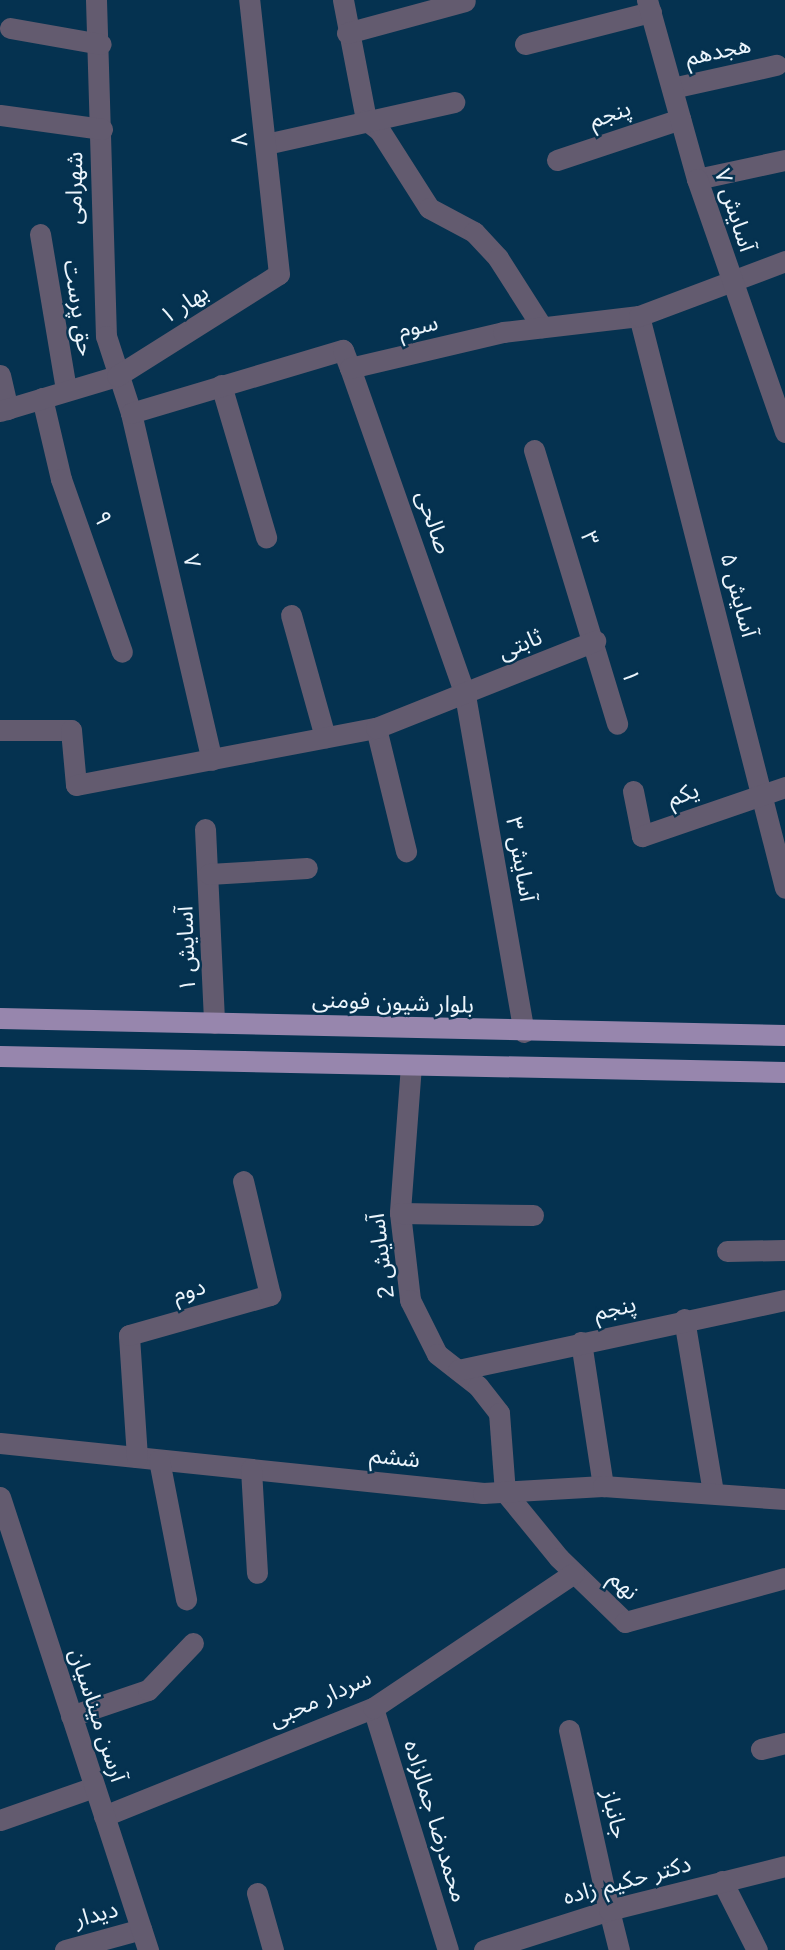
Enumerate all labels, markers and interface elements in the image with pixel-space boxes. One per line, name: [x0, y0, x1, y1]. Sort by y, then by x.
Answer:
street label: هجدهم: [683, 31, 753, 71]
street label: پنجم: [585, 94, 635, 134]
street label: ۸: [225, 132, 253, 148]
street label: شهرامی: [60, 151, 88, 225]
street label: آسایش ۷: [709, 165, 761, 255]
street label: حق پرست: [58, 258, 100, 358]
street label: بهار ۱: [154, 278, 214, 330]
street label: سوم: [395, 308, 441, 344]
street label: صالحی: [410, 487, 458, 557]
street label: ۹: [88, 507, 118, 529]
street label: ۳: [575, 527, 605, 549]
street label: آسایش ۵: [715, 550, 763, 640]
street label: ۷: [177, 551, 207, 571]
street label: ثابتی: [494, 623, 546, 665]
street label: ۱: [616, 666, 646, 686]
street label: یکم: [664, 776, 702, 812]
street label: آسایش ۳: [500, 814, 542, 904]
street label: آسایش ۱: [171, 906, 201, 992]
street label: بلوار شیون فومنی: [312, 985, 474, 1019]
street label: آسایش 2: [362, 1212, 400, 1300]
street label: دوم: [170, 1272, 208, 1308]
street label: پنجم: [591, 1290, 639, 1326]
street label: ششم: [368, 1441, 422, 1473]
street label: نهم: [603, 1564, 645, 1606]
street label: آرسن میناسیان: [63, 1645, 133, 1785]
street label: سردار محبی: [264, 1663, 376, 1733]
street label: محمدرضا جمالزاده: [398, 1737, 474, 1905]
street label: جانباز: [596, 1787, 634, 1841]
street label: دکتر حکیم زاده: [560, 1850, 694, 1910]
street label: دیدار: [71, 1895, 121, 1933]

